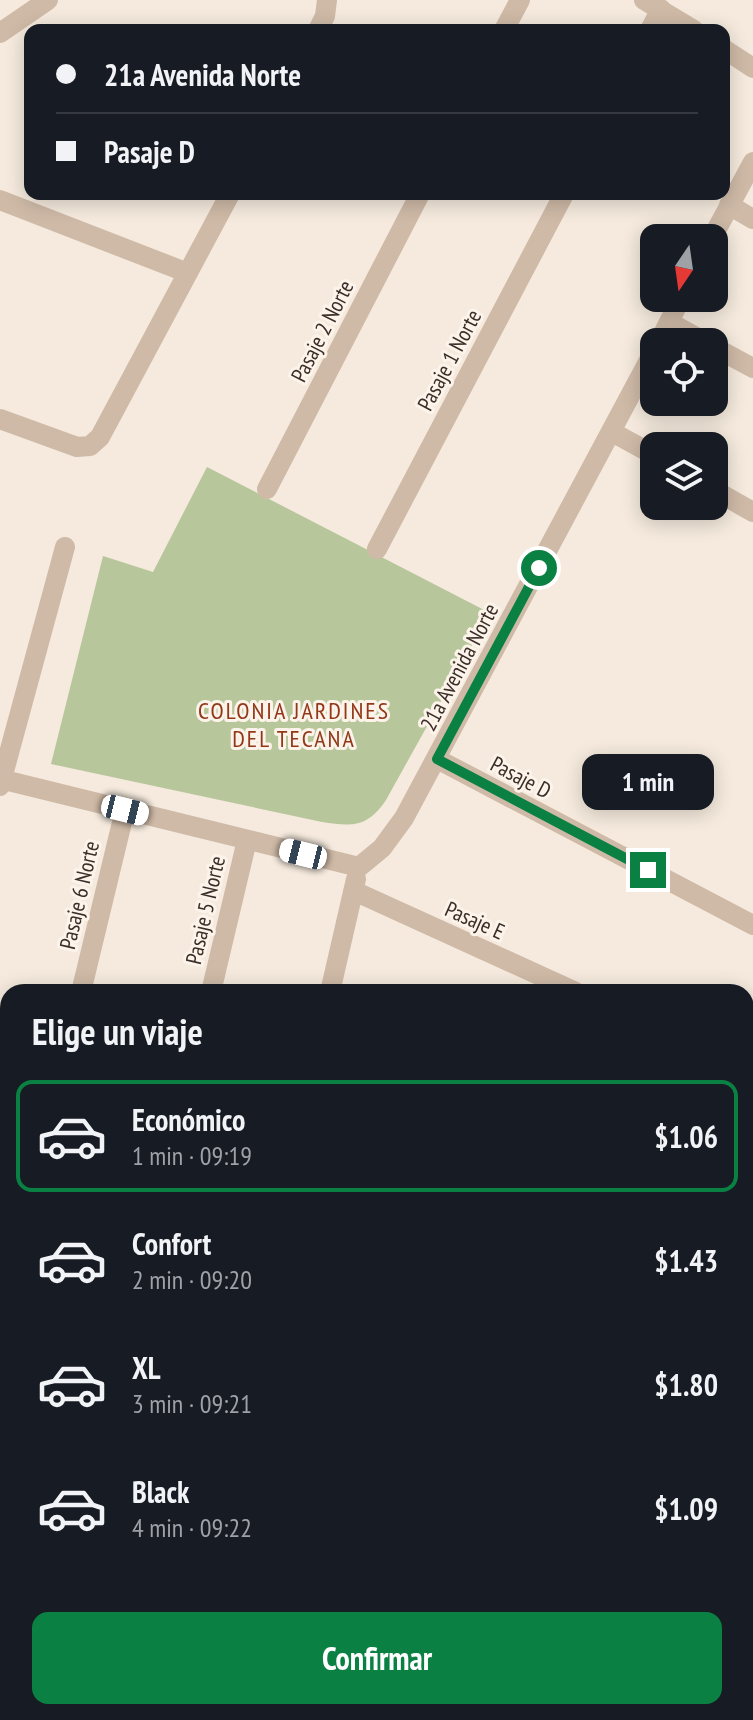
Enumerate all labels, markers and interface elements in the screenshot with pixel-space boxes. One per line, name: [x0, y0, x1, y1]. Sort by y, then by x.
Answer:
text: 21a Avenida Norte: [104, 55, 301, 94]
text: Pasaje D: [104, 132, 195, 171]
north arrow: [640, 224, 728, 312]
map controls: [640, 224, 728, 520]
street label: Pasaje 2 Norte: [284, 276, 360, 386]
street label: Pasaje 1 Norte: [411, 305, 487, 415]
button: locate: [640, 328, 728, 416]
button: layers: [640, 432, 728, 520]
route start: [521, 550, 557, 586]
street label: 21a Avenida Norte: [414, 598, 504, 736]
district label: COLONIA JARDINES DEL TECANA: [198, 695, 390, 754]
street label: Pasaje D: [486, 750, 556, 804]
callout: 1 min: [582, 754, 714, 810]
text: 1 min: [622, 765, 674, 798]
car: [99, 793, 151, 827]
car: [277, 837, 329, 871]
street label: Pasaje 6 Norte: [53, 838, 105, 952]
route end: [630, 852, 666, 888]
street label: Pasaje 5 Norte: [179, 853, 231, 967]
street label: Pasaje E: [441, 895, 509, 945]
text: Elige un viaje: [32, 1008, 203, 1055]
icon: car: [36, 1100, 108, 1172]
text: Económico: [132, 1100, 245, 1139]
text: $1.06: [654, 1117, 718, 1156]
text: 1 min · 09:19: [132, 1139, 252, 1172]
icon: car: [36, 1224, 108, 1296]
text: Confort: [132, 1224, 211, 1263]
text: $1.43: [654, 1241, 718, 1280]
text: 2 min · 09:20: [132, 1263, 252, 1296]
icon: car: [36, 1348, 108, 1420]
text: XL: [132, 1348, 161, 1387]
text: $1.80: [654, 1365, 718, 1404]
text: 3 min · 09:21: [132, 1387, 252, 1420]
icon: car: [36, 1472, 108, 1544]
text: Black: [132, 1472, 189, 1511]
text: $1.09: [654, 1489, 718, 1528]
text: 4 min · 09:22: [132, 1511, 252, 1544]
button: Confirmar: [32, 1612, 722, 1704]

